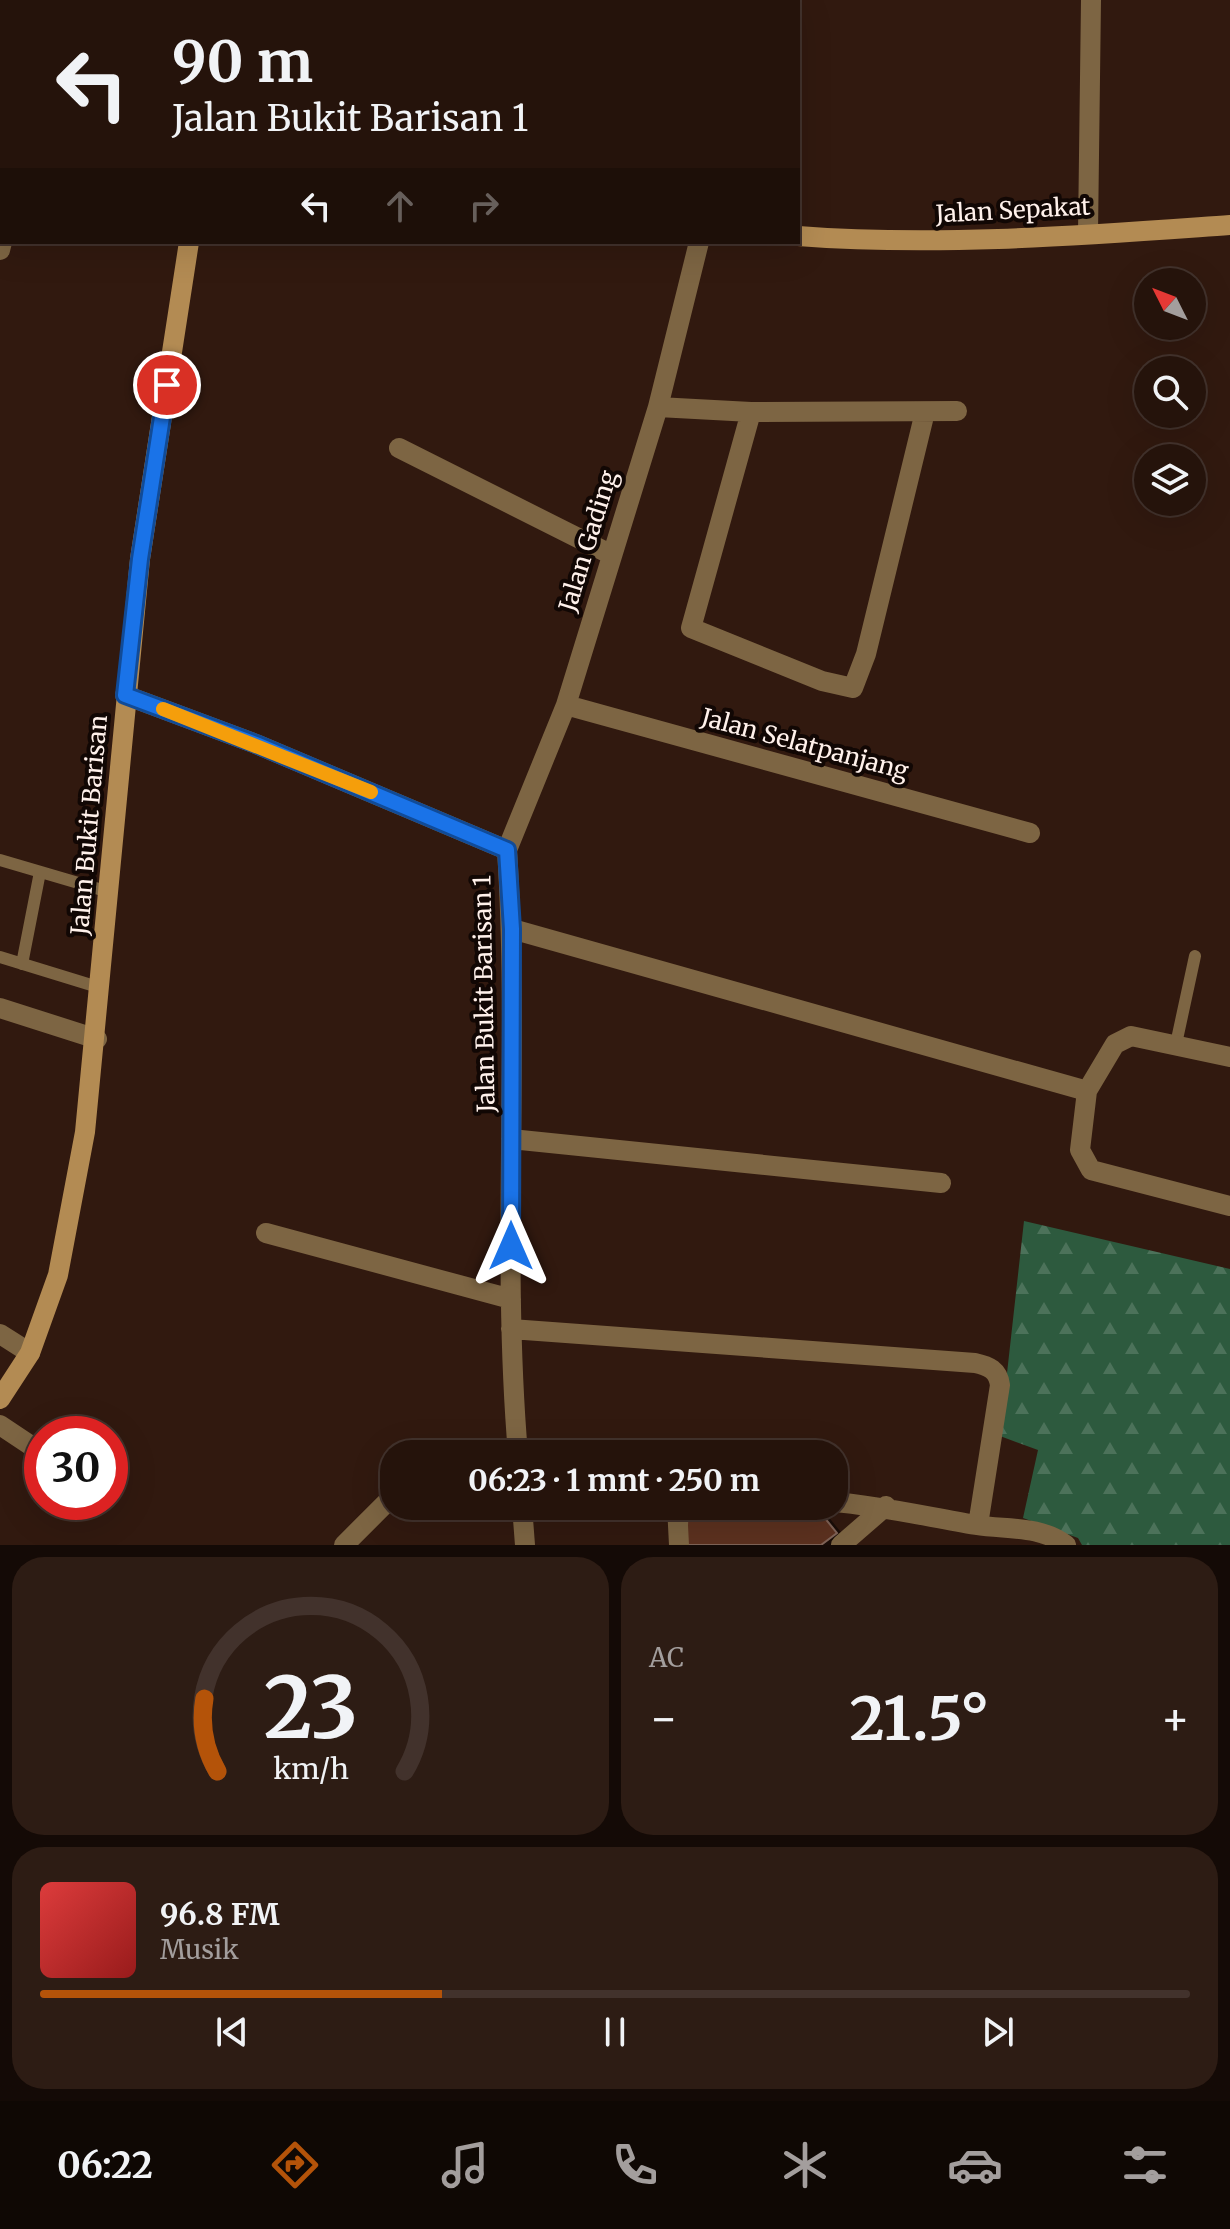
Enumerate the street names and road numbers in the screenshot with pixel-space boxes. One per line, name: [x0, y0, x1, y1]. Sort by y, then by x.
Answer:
street label: Jalan Sepakat: [934, 190, 1092, 230]
street label: Jalan Gading: [552, 466, 624, 616]
street label: Jalan Selatpanjang: [697, 701, 913, 787]
street label: Jalan Bukit Barisan: [64, 713, 114, 937]
street label: Jalan Bukit Barisan 1: [466, 875, 502, 1114]

